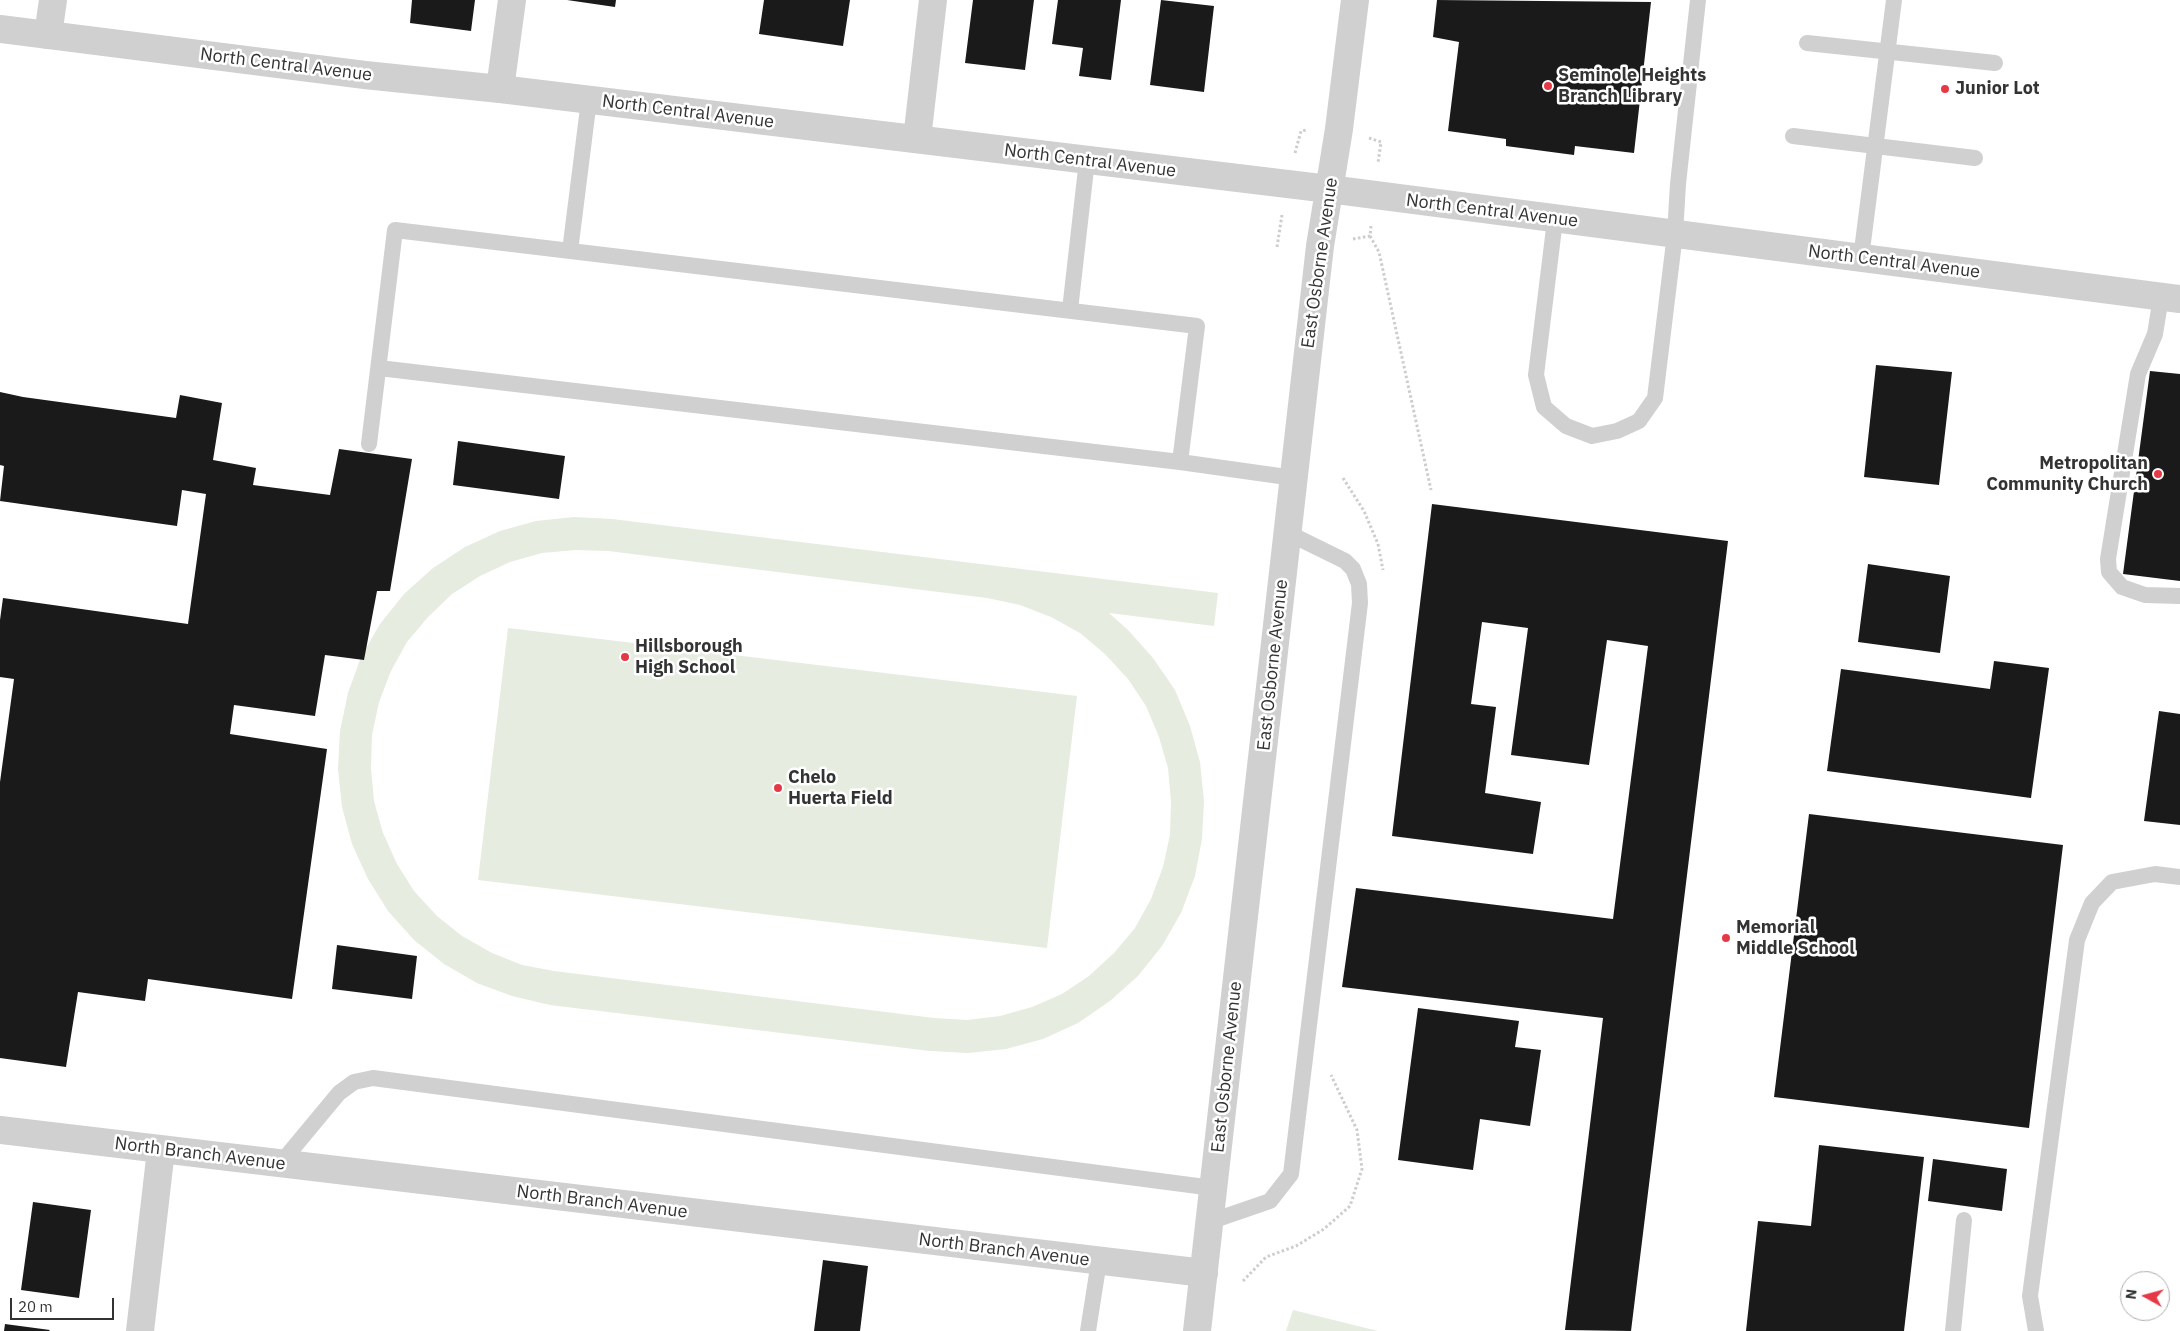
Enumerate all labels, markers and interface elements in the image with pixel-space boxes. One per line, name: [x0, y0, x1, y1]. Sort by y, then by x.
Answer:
street label: North Central Avenue: [199, 44, 373, 86]
place label: Seminole Heights Branch Library: [1558, 65, 1706, 108]
place label: Junior Lot: [1955, 78, 2040, 100]
marker: Seminole Heights Branch Library: [1542, 80, 1554, 92]
marker: Junior Lot: [1939, 83, 1951, 95]
street label: North Central Avenue: [601, 91, 775, 133]
street label: North Central Avenue: [1003, 140, 1177, 182]
street label: East Osborne Avenue: [1297, 176, 1343, 350]
street label: North Central Avenue: [1405, 190, 1579, 232]
street label: North Central Avenue: [1807, 241, 1981, 283]
place label: Metropolitan Community Church: [1986, 453, 2148, 496]
marker: Metropolitan Community Church: [2152, 468, 2164, 480]
street label: East Osborne Avenue: [1253, 578, 1293, 752]
place label: Hillsborough High School: [635, 636, 743, 679]
marker: Hillsborough High School: [619, 651, 631, 663]
place label: Chelo Huerta Field: [788, 767, 893, 810]
marker: Chelo Huerta Field: [772, 782, 784, 794]
place label: Memorial Middle School: [1736, 917, 1855, 960]
marker: Memorial Middle School: [1720, 932, 1732, 944]
street label: East Osborne Avenue: [1207, 980, 1247, 1154]
street label: North Branch Avenue: [113, 1133, 287, 1175]
street label: North Branch Avenue: [515, 1181, 689, 1223]
street label: North Branch Avenue: [917, 1229, 1091, 1271]
north arrow: [2120, 1271, 2170, 1321]
scale bar: [12, 1288, 116, 1320]
text: N: [2122, 1288, 2141, 1300]
text: 20 m: [18, 1297, 53, 1316]

